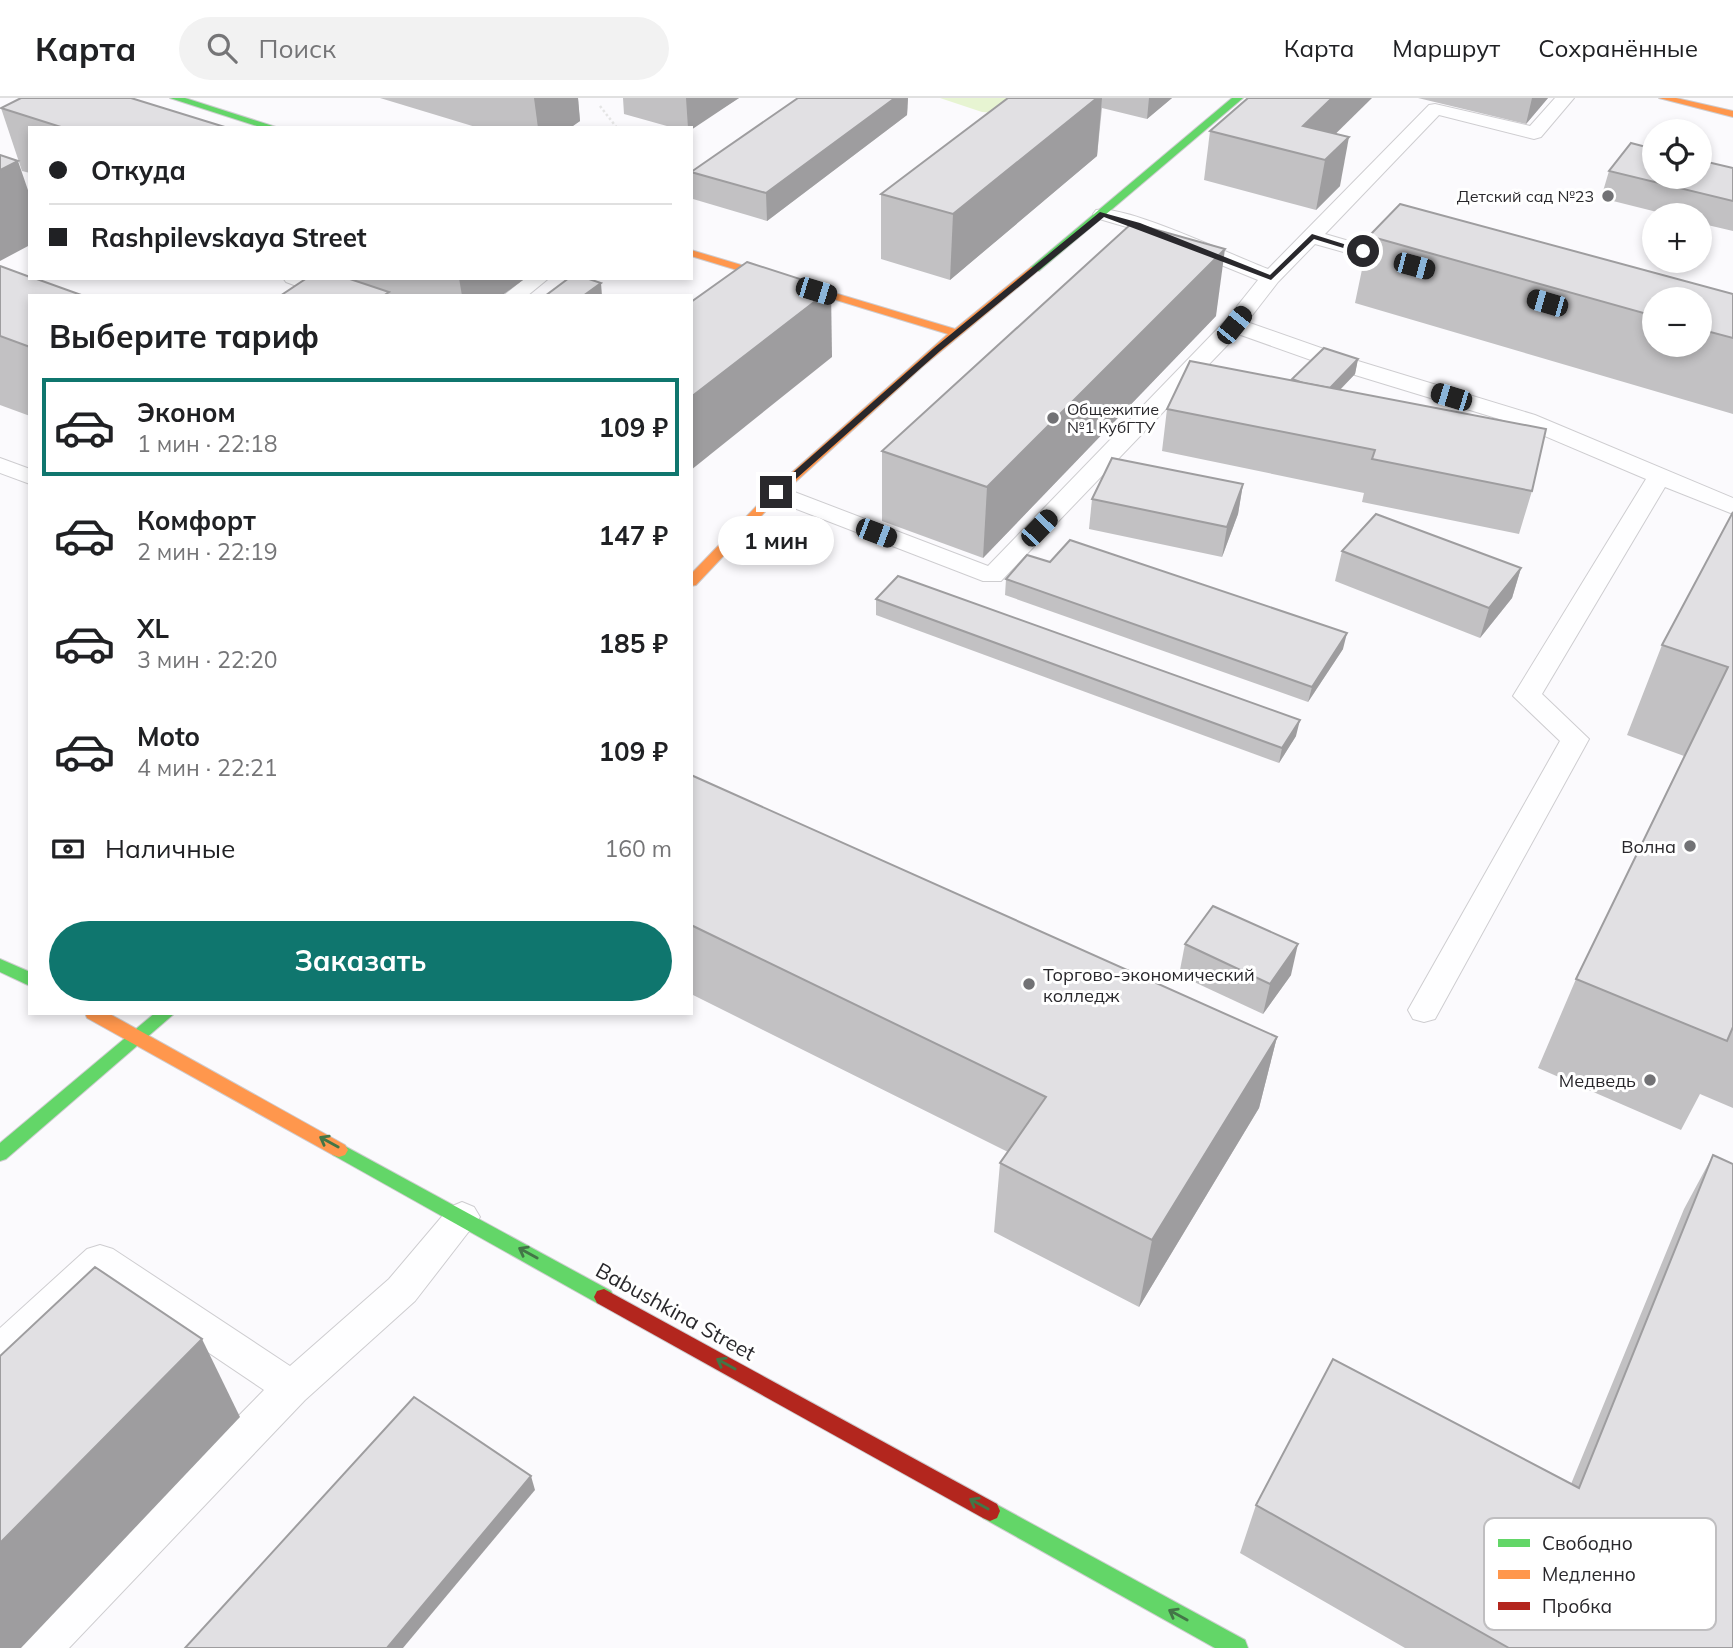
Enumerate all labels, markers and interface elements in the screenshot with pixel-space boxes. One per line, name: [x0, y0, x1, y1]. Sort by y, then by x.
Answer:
search box: [179, 17, 669, 80]
text: Карта: [35, 28, 137, 69]
icon: search: [203, 29, 241, 67]
text: Поиск: [259, 32, 336, 65]
text: Карта: [1284, 33, 1354, 63]
text: Маршрут: [1392, 33, 1500, 63]
text: Сохранённые: [1538, 33, 1698, 63]
map controls: [1642, 119, 1712, 357]
button: locate: [1642, 119, 1712, 189]
text: Откуда: [91, 154, 186, 187]
place label: Детский сад №23: [1457, 186, 1594, 206]
marker: Детский сад №23: [1600, 188, 1616, 204]
button: +: [1642, 203, 1712, 273]
text: Rashpilevskaya Street: [91, 221, 367, 254]
route start: [1347, 235, 1379, 267]
car: [1391, 250, 1438, 282]
car: [793, 275, 840, 307]
car: [1524, 287, 1571, 319]
button: −: [1642, 287, 1712, 357]
car: [1213, 302, 1256, 348]
text: Выберите тариф: [49, 316, 319, 356]
car: [1428, 381, 1475, 413]
icon: car: [53, 396, 116, 459]
text: Эконом: [137, 396, 236, 429]
place label: Общежитие №1 КубГТУ: [1067, 399, 1159, 437]
marker: Общежитие №1 КубГТУ: [1045, 410, 1061, 426]
text: 109 ₽: [598, 411, 668, 444]
text: 1 мин · 22:18: [137, 429, 277, 458]
route end: [760, 476, 792, 508]
icon: car: [53, 504, 116, 567]
text: Комфорт: [137, 504, 256, 537]
car: [1017, 506, 1062, 550]
callout: 1 мин: [718, 516, 834, 565]
car: [853, 516, 900, 550]
text: 147 ₽: [598, 519, 668, 552]
text: 1 мин: [744, 526, 808, 555]
text: 2 мин · 22:19: [137, 537, 277, 566]
icon: car: [53, 612, 116, 675]
text: XL: [137, 612, 169, 645]
text: 185 ₽: [598, 627, 668, 660]
text: 3 мин · 22:20: [137, 645, 277, 674]
icon: car: [53, 720, 116, 783]
text: Moto: [137, 720, 200, 753]
text: 109 ₽: [598, 735, 668, 768]
text: 4 мин · 22:21: [137, 753, 277, 782]
icon: cash: [49, 830, 87, 868]
text: Наличные: [105, 832, 235, 865]
text: 160 m: [604, 834, 672, 863]
place label: Волна: [1621, 835, 1676, 858]
marker: Волна: [1682, 838, 1698, 854]
button: Заказать: [49, 921, 672, 1001]
place label: Торгово-экономический колледж: [1043, 963, 1255, 1007]
marker: Торгово-экономический колледж: [1021, 976, 1037, 992]
place label: Медведь: [1559, 1069, 1636, 1092]
marker: Медведь: [1642, 1072, 1658, 1088]
one-way arrow: [319, 1135, 340, 1148]
one-way arrow: [518, 1246, 538, 1260]
street label: Babushkina Street: [592, 1256, 760, 1366]
one-way arrow: [717, 1357, 737, 1371]
one-way arrow: [969, 1497, 990, 1510]
legend: [1484, 1518, 1716, 1630]
text: Свободно: [1542, 1531, 1633, 1555]
text: Медленно: [1542, 1562, 1636, 1586]
text: Пробка: [1542, 1594, 1612, 1618]
one-way arrow: [1168, 1608, 1188, 1622]

